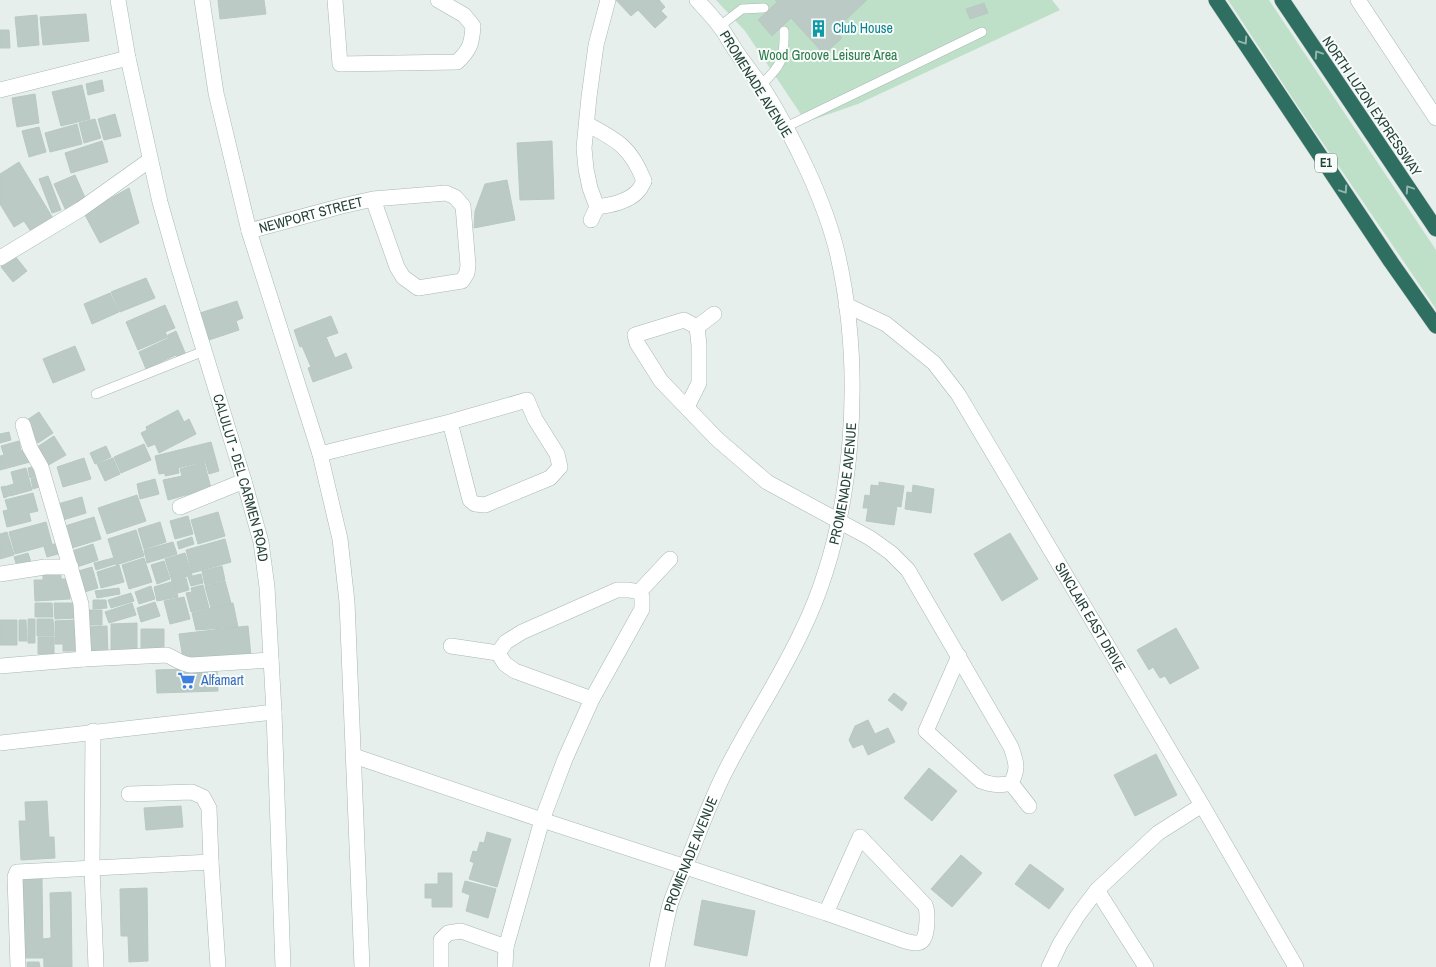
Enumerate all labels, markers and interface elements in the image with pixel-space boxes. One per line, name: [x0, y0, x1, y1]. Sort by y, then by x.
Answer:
building icon: Club House: [809, 18, 829, 38]
place label: Club House: [833, 19, 893, 37]
street label: PROMENADE AVENUE: [716, 27, 796, 141]
street label: NORTH LUZON EXPRESSWAY: [1318, 33, 1426, 180]
one-way arrow: [1237, 35, 1247, 44]
park label: Wood Groove Leisure Area: [759, 46, 898, 64]
one-way arrow: [1315, 50, 1324, 60]
road number: E1: [1315, 154, 1337, 172]
one-way arrow: [1337, 185, 1347, 194]
one-way arrow: [1406, 185, 1415, 195]
street label: NEWPORT STREET: [257, 193, 365, 237]
street label: CALULUT - DEL CARMEN ROAD: [209, 392, 273, 563]
street label: PROMENADE AVENUE: [825, 422, 860, 546]
street label: SINCLAIR EAST DRIVE: [1051, 559, 1130, 675]
supermarket icon: Alfamart: [177, 670, 197, 690]
place label: Alfamart: [200, 671, 244, 689]
street label: PROMENADE AVENUE: [660, 794, 721, 914]

